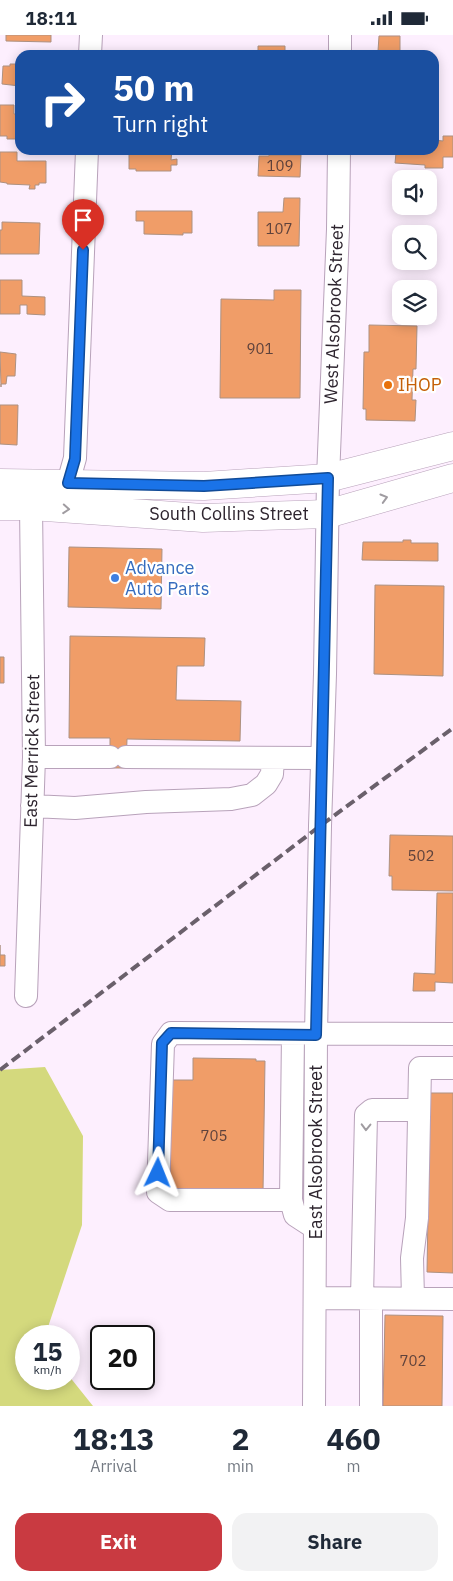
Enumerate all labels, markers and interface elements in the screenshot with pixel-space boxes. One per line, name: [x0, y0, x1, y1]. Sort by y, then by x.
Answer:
text: 18:11: [25, 6, 77, 30]
text: 50 m: [113, 65, 195, 111]
icon: right: [30, 70, 95, 135]
text: Turn right: [113, 109, 208, 138]
house number: 109: [266, 156, 294, 175]
map controls: [392, 170, 437, 325]
button: sound: [392, 170, 437, 215]
pin: [62, 199, 104, 250]
icon: arrive: [69, 206, 97, 234]
house number: 107: [265, 219, 293, 238]
street label: West Alsobrook Street: [319, 223, 348, 405]
button: search: [392, 225, 437, 270]
button: layers: [392, 280, 437, 325]
house number: 901: [246, 339, 274, 358]
place label: IHOP: [398, 373, 442, 396]
marker: IHOP: [382, 379, 394, 391]
one-way arrow: [379, 493, 387, 503]
street label: South Collins Street: [149, 502, 309, 525]
one-way arrow: [62, 503, 70, 514]
place label: Advance Auto Parts: [125, 556, 209, 600]
marker: Advance Auto Parts: [109, 572, 121, 584]
street label: East Merrick Street: [19, 674, 44, 828]
house number: 502: [407, 846, 435, 865]
street label: East Alsobrook Street: [304, 1065, 327, 1239]
one-way arrow: [361, 1124, 371, 1131]
house number: 705: [200, 1126, 228, 1145]
position arrow: [131, 1146, 183, 1198]
speed limit sign: 20: [90, 1325, 155, 1390]
text: 15: [32, 1335, 63, 1368]
house number: 702: [399, 1351, 427, 1370]
text: km/h: [33, 1362, 62, 1377]
text: 18:13: [73, 1419, 154, 1458]
text: 2: [231, 1419, 249, 1458]
text: 460: [326, 1419, 380, 1458]
text: Arrival: [90, 1456, 137, 1476]
text: min: [227, 1456, 254, 1476]
text: m: [346, 1456, 360, 1476]
button: Exit: [15, 1513, 222, 1571]
button: Share: [232, 1513, 438, 1571]

